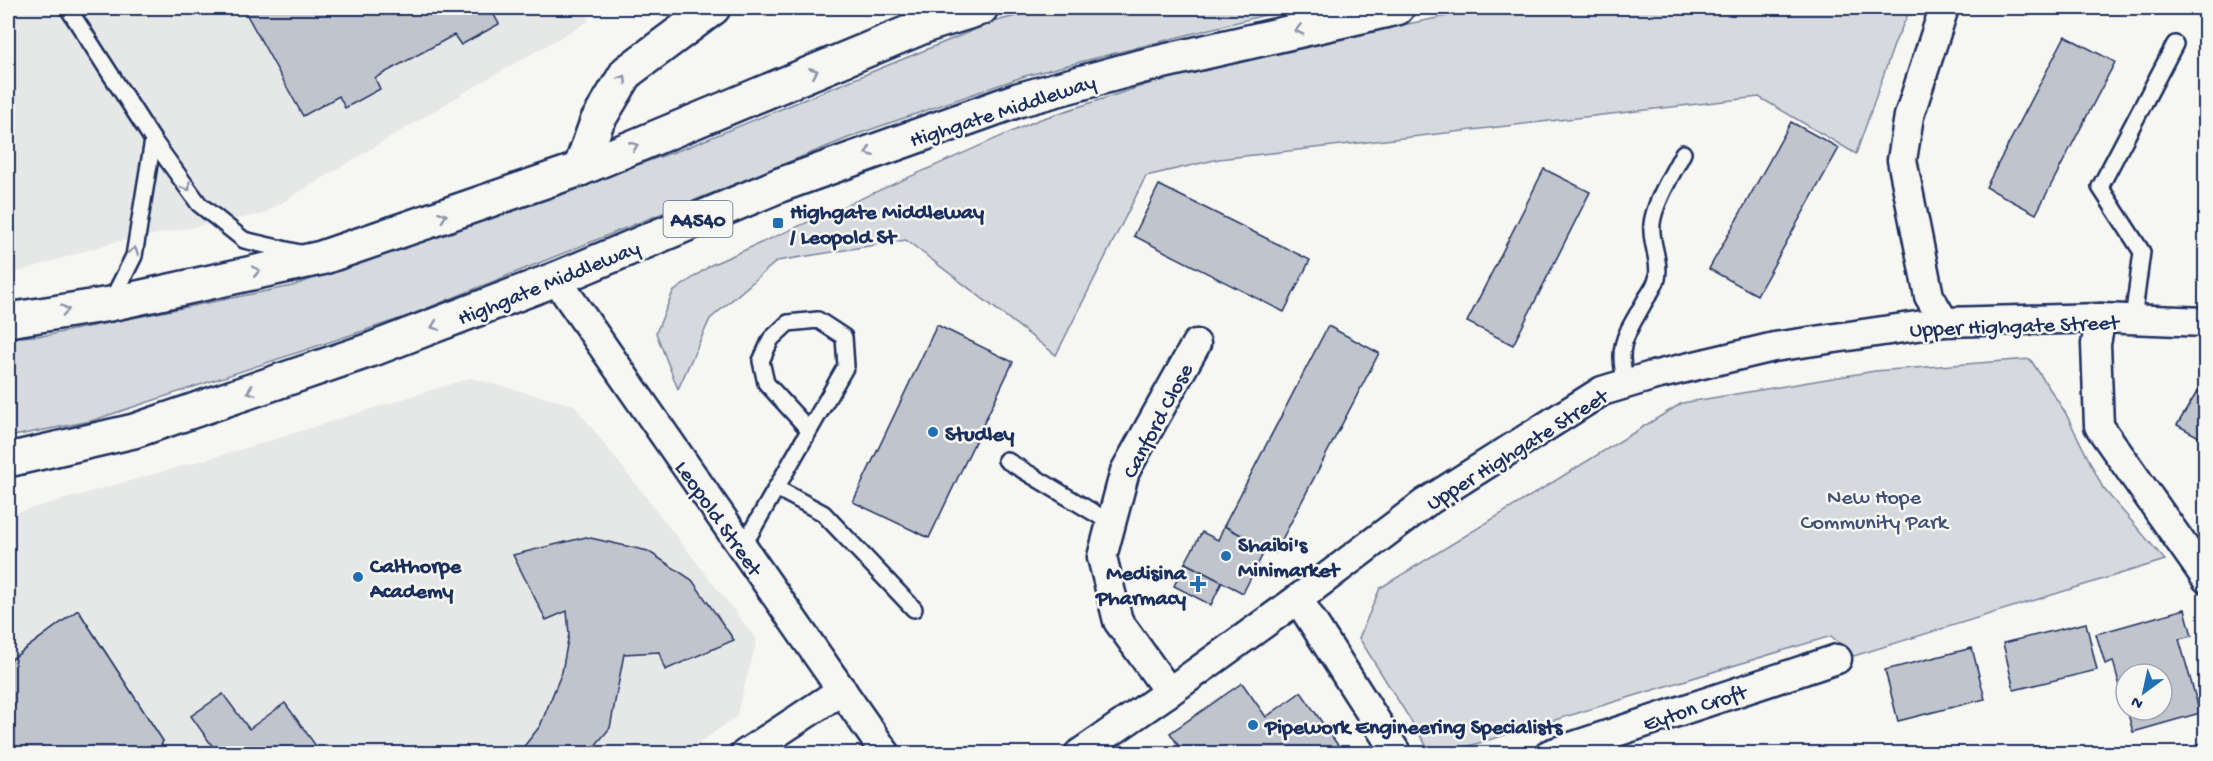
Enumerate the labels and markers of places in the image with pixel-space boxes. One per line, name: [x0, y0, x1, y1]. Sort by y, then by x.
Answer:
place label: Highgate Middleway / Leopold St: [789, 201, 984, 252]
marker: Highgate Middleway / Leopold St: [771, 216, 785, 230]
place label: Studley: [945, 423, 1015, 449]
marker: Studley: [926, 425, 940, 439]
place label: Shaibi's Minimarket: [1238, 534, 1341, 585]
marker: Shaibi's Minimarket: [1219, 549, 1233, 563]
place label: Calthorpe Academy: [369, 555, 462, 606]
place label: Medisina Pharmacy: [1095, 562, 1188, 613]
marker: Calthorpe Academy: [351, 570, 365, 584]
marker: Medisina Pharmacy: [1191, 577, 1205, 591]
place label: Pipework Engineering Specialists: [1264, 716, 1564, 742]
marker: Pipework Engineering Specialists: [1246, 718, 1260, 732]

